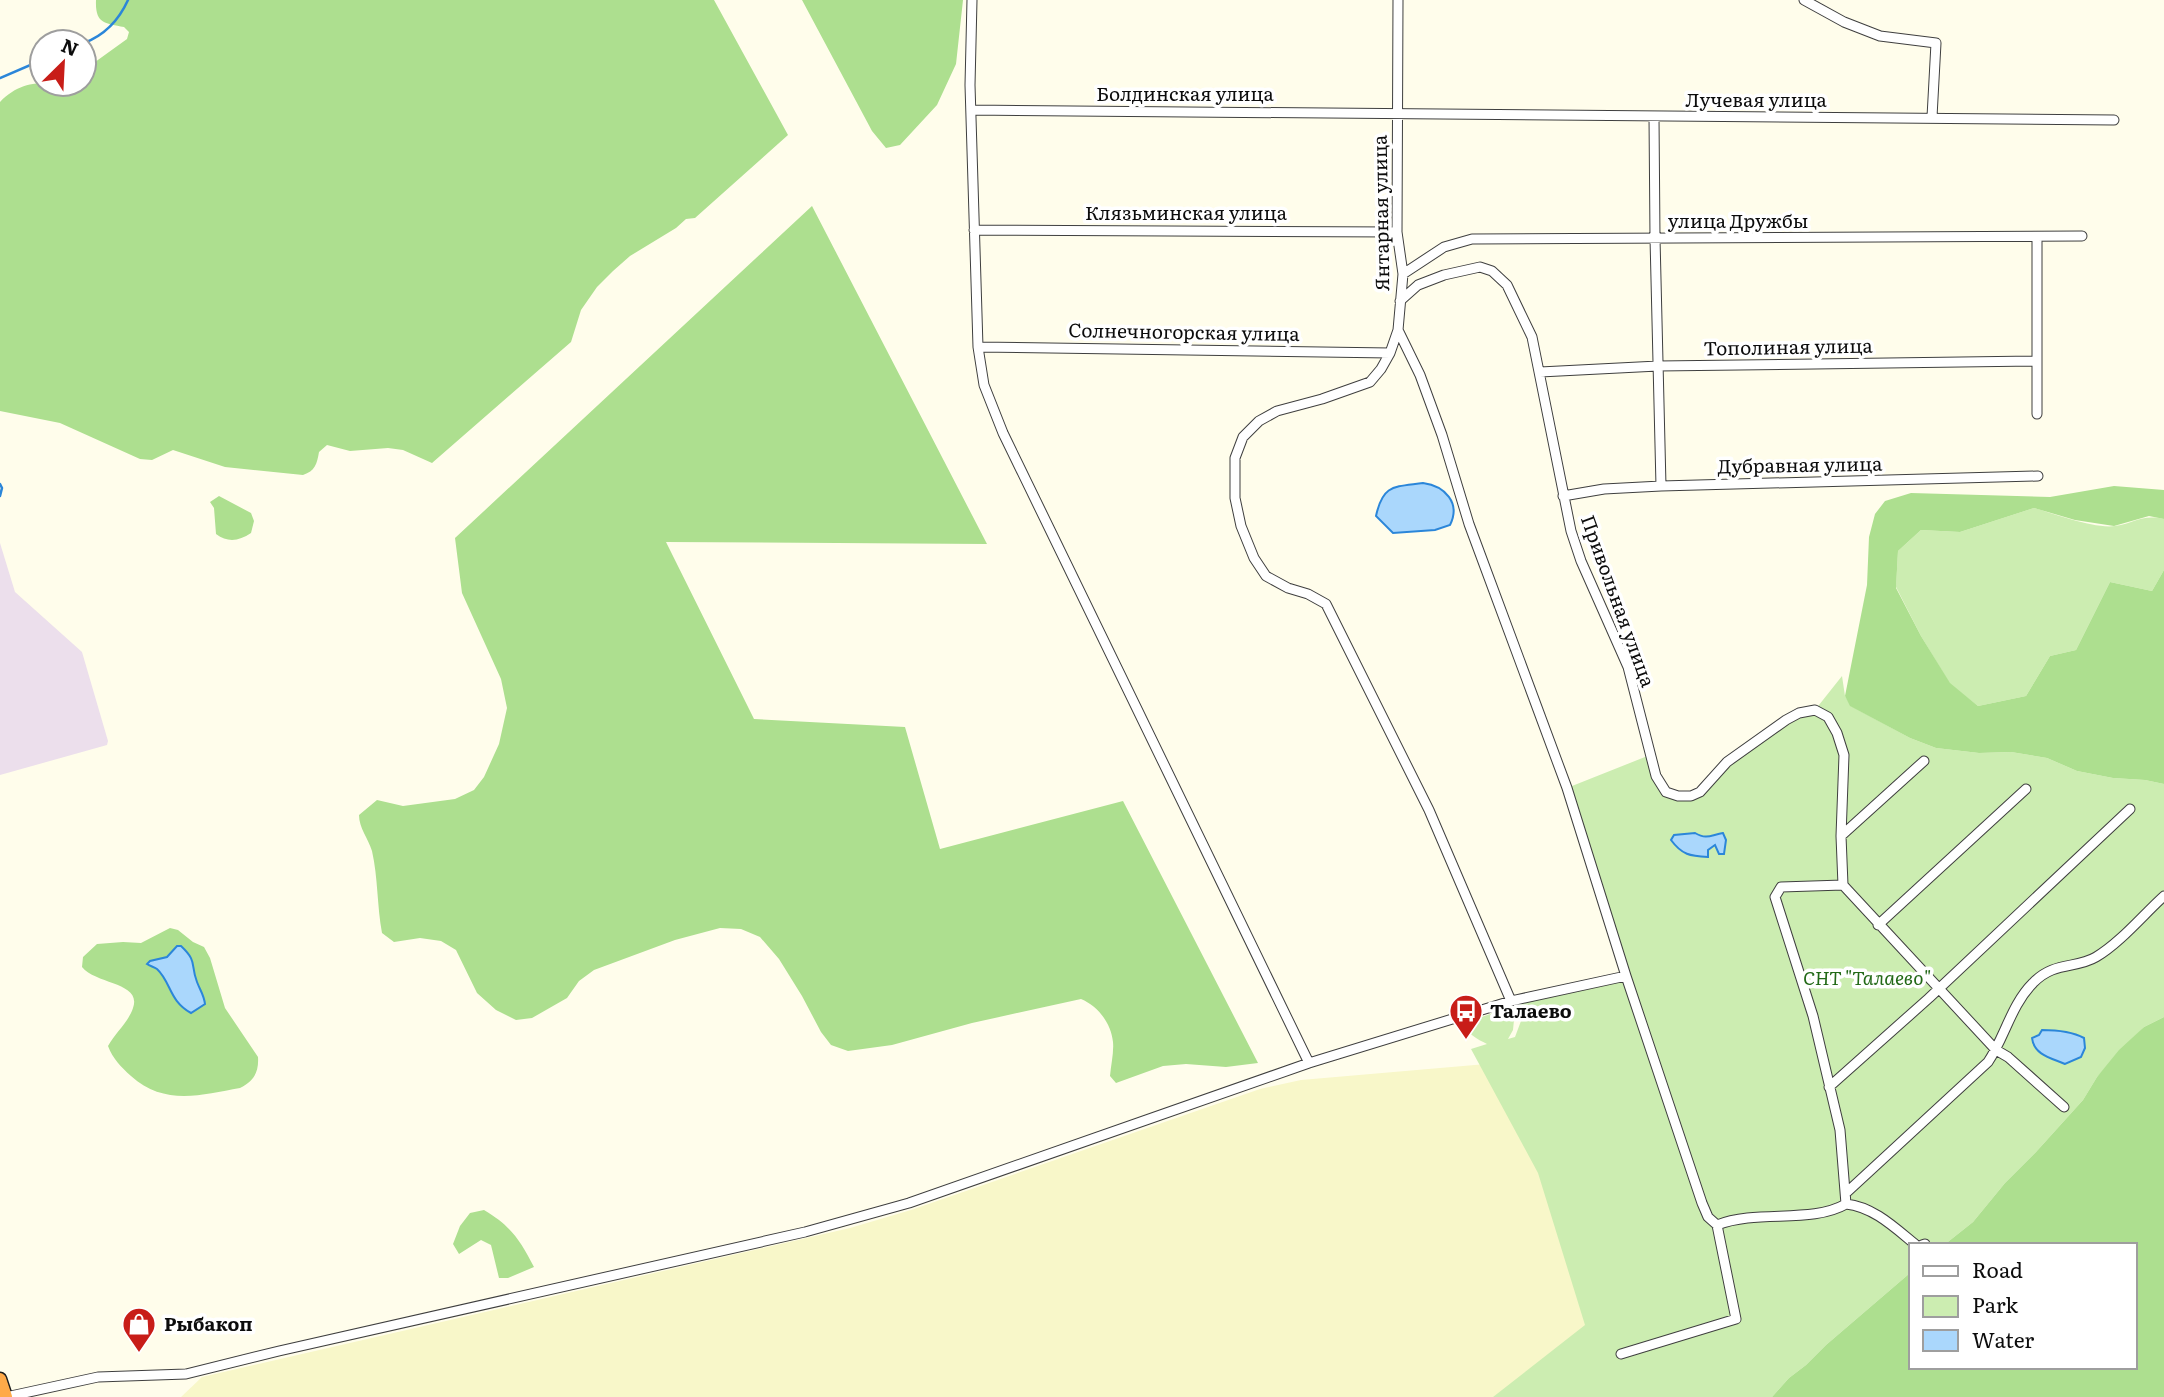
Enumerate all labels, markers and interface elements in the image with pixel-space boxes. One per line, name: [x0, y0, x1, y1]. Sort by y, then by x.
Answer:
north arrow: [28, 28, 98, 98]
text: N: [57, 31, 83, 63]
street label: Болдинская улица: [1096, 79, 1274, 107]
street label: Лучевая улица: [1685, 85, 1828, 113]
street label: Янтарная улица: [1365, 134, 1395, 291]
street label: Клязьминская улица: [1085, 198, 1288, 226]
street label: улица Дружбы: [1668, 206, 1808, 234]
street label: Солнечногорская улица: [1068, 315, 1301, 347]
street label: Тополиная улица: [1703, 331, 1874, 361]
street label: Дубравная улица: [1717, 449, 1883, 479]
street label: Привольная улица: [1575, 511, 1663, 691]
park label: СНТ "Талаево": [1803, 963, 1931, 991]
bus stop icon: Талаево: [1447, 992, 1485, 1041]
place label: Талаево: [1490, 996, 1572, 1024]
legend: [1909, 1243, 2136, 1369]
text: Road: [1972, 1253, 2023, 1284]
text: Park: [1972, 1288, 2018, 1319]
shop icon: Рыбакоп: [120, 1305, 158, 1354]
place label: Рыбакоп: [164, 1309, 253, 1337]
text: Water: [1972, 1323, 2034, 1354]

